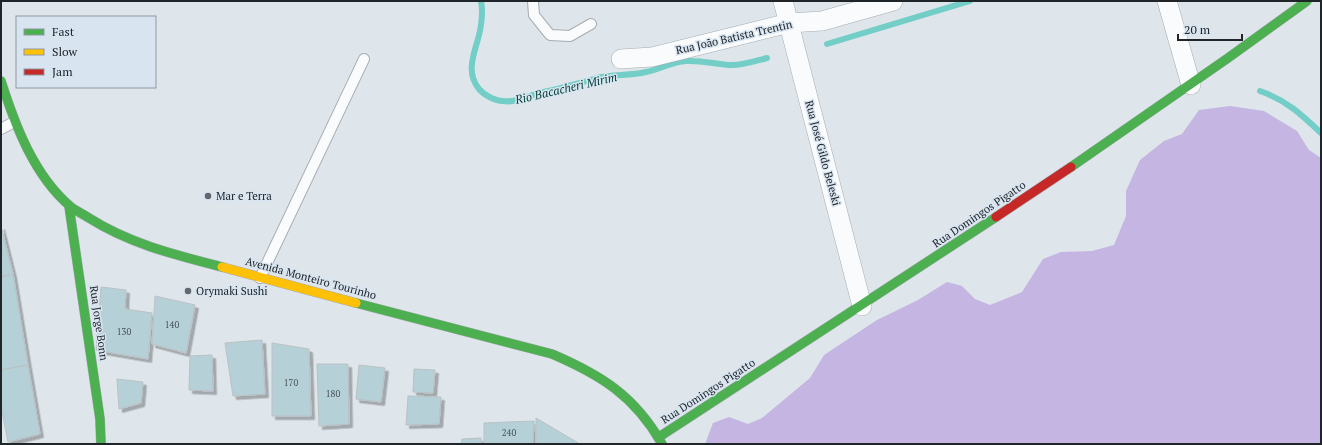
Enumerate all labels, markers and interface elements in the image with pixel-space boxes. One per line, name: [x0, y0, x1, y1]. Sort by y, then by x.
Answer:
legend: [16, 16, 156, 88]
scale bar: [1178, 16, 1242, 42]
street label: Rua João Batista Trentin: [674, 17, 794, 57]
text: 20 m: [1184, 22, 1211, 37]
text: Fast: [52, 24, 75, 39]
text: Slow: [52, 44, 78, 59]
text: Jam: [52, 64, 73, 79]
water label: Rio Bacacheri Mirim: [513, 69, 618, 107]
street label: Rua José Gildo Beleski: [802, 99, 844, 207]
street label: Rua Domingos Pigatto: [930, 178, 1028, 250]
place label: Mar e Terra: [216, 189, 272, 203]
marker: Mar e Terra: [203, 191, 213, 201]
street label: Avenida Monteiro Tourinho: [244, 254, 378, 302]
place label: Orymaki Sushi: [196, 284, 268, 298]
street label: Rua Jorge Bonn: [87, 285, 111, 362]
marker: Orymaki Sushi: [183, 286, 193, 296]
house number: 140: [165, 319, 179, 331]
house number: 130: [117, 326, 131, 338]
street label: Rua Domingos Pigatto: [658, 355, 758, 427]
house number: 170: [284, 377, 298, 389]
house number: 180: [326, 388, 340, 400]
house number: 240: [502, 427, 516, 439]

